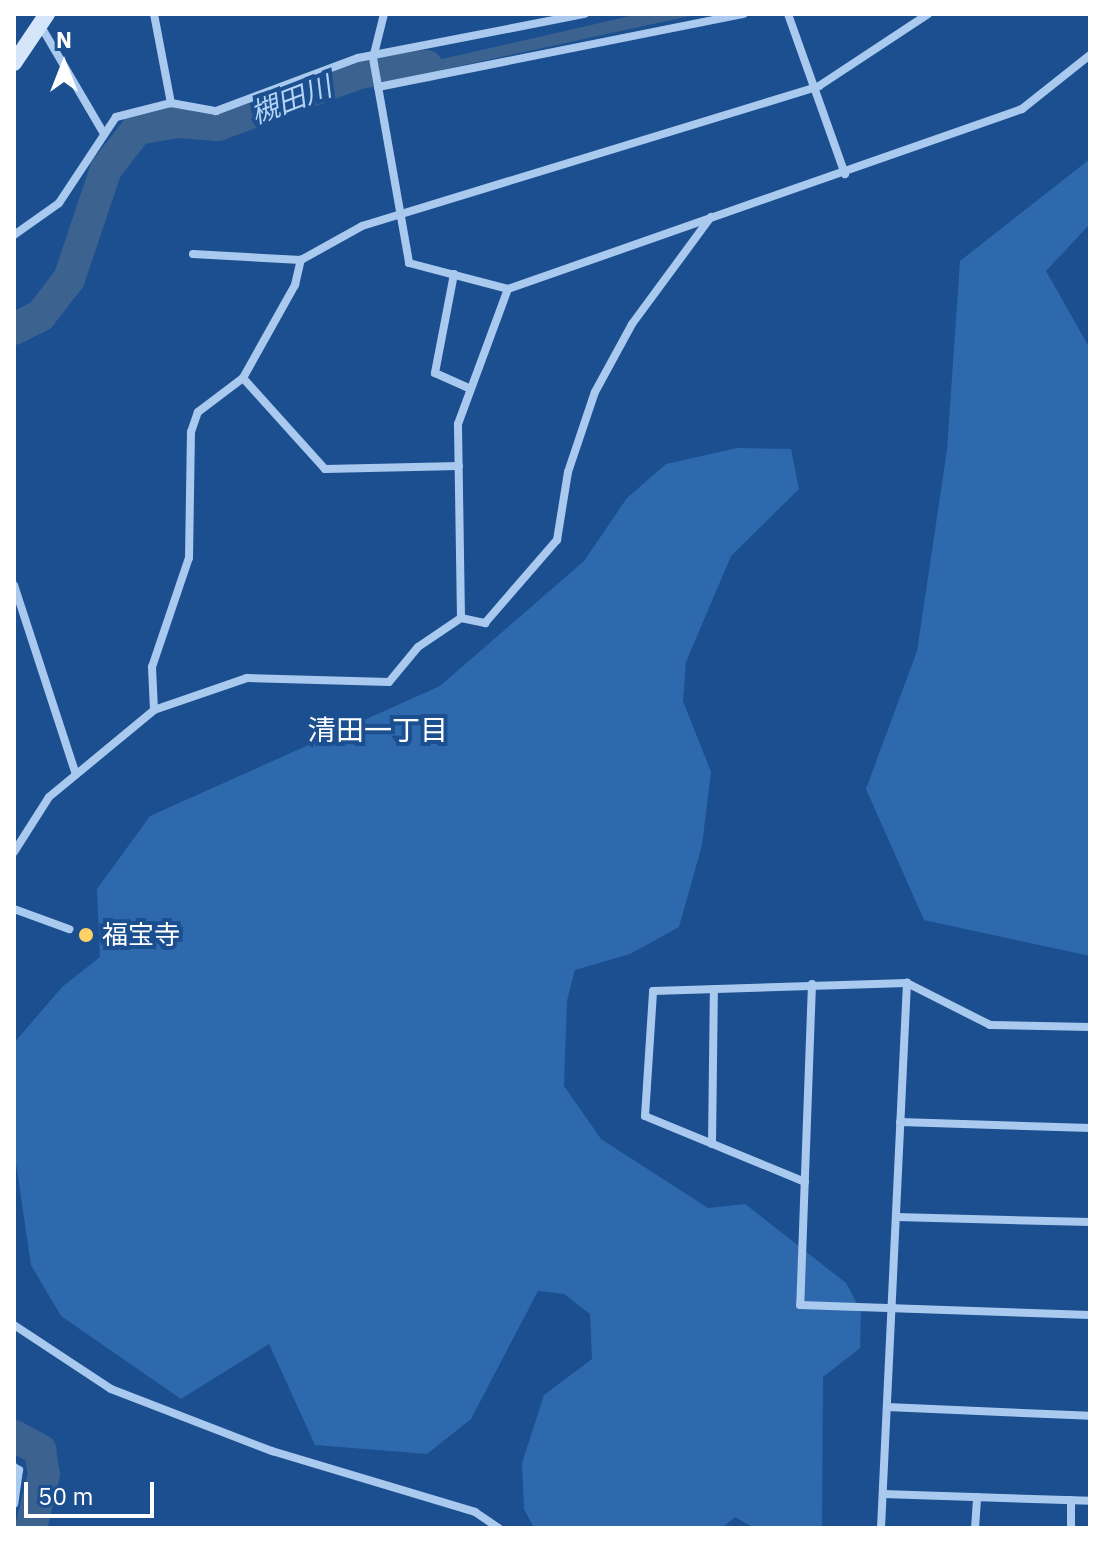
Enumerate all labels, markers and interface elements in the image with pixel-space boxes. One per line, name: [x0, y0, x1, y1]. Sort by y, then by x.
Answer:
north arrow: [24, 24, 104, 104]
text: N: [56, 25, 72, 54]
water label: 槻田川: [246, 69, 336, 131]
district label: 清田一丁目: [308, 713, 448, 747]
place label: 福宝寺: [102, 919, 180, 951]
marker: 福宝寺: [77, 926, 95, 944]
scale bar: [28, 1466, 158, 1516]
text: 50 m: [38, 1480, 93, 1512]

